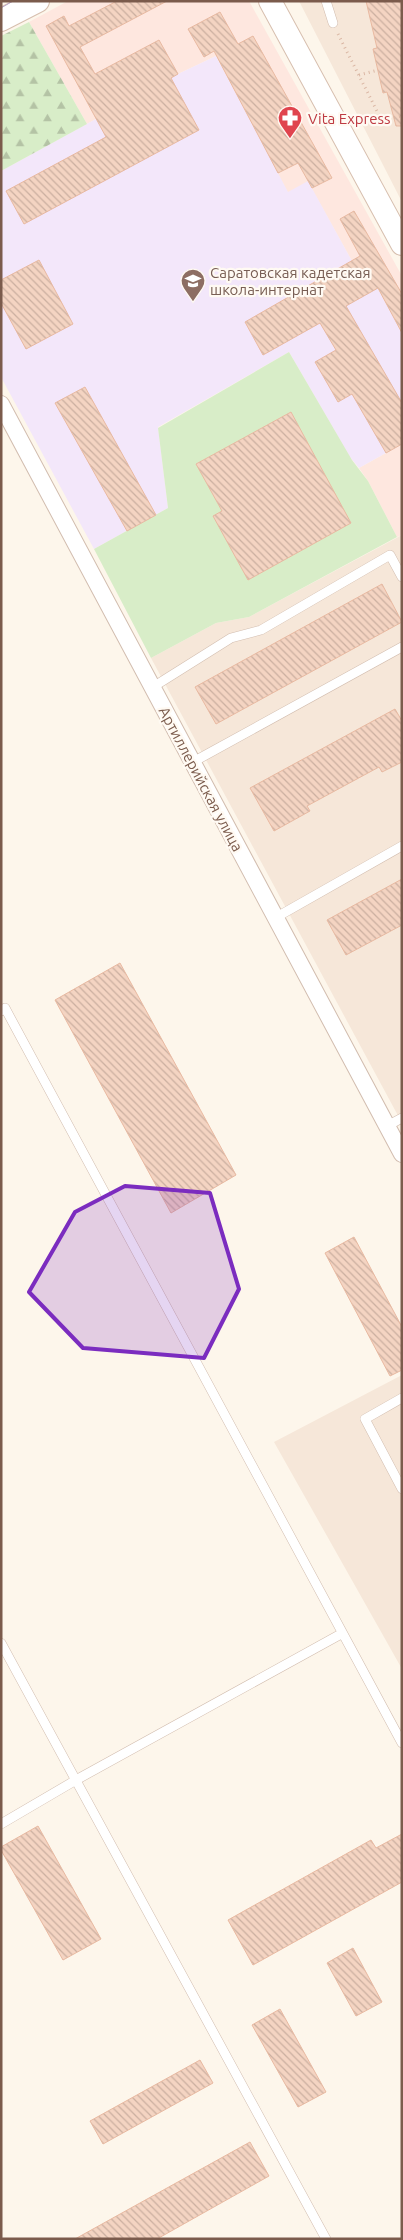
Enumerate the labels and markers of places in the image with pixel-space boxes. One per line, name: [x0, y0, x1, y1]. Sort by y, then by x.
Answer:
pharmacy icon: Vita Express: [277, 105, 303, 139]
place label: Vita Express: [308, 110, 391, 127]
place label: Саратовская кадетская школа-интернат: [210, 264, 371, 298]
school or university icon: Саратовская кадетская школа-интернат: [180, 268, 206, 302]

